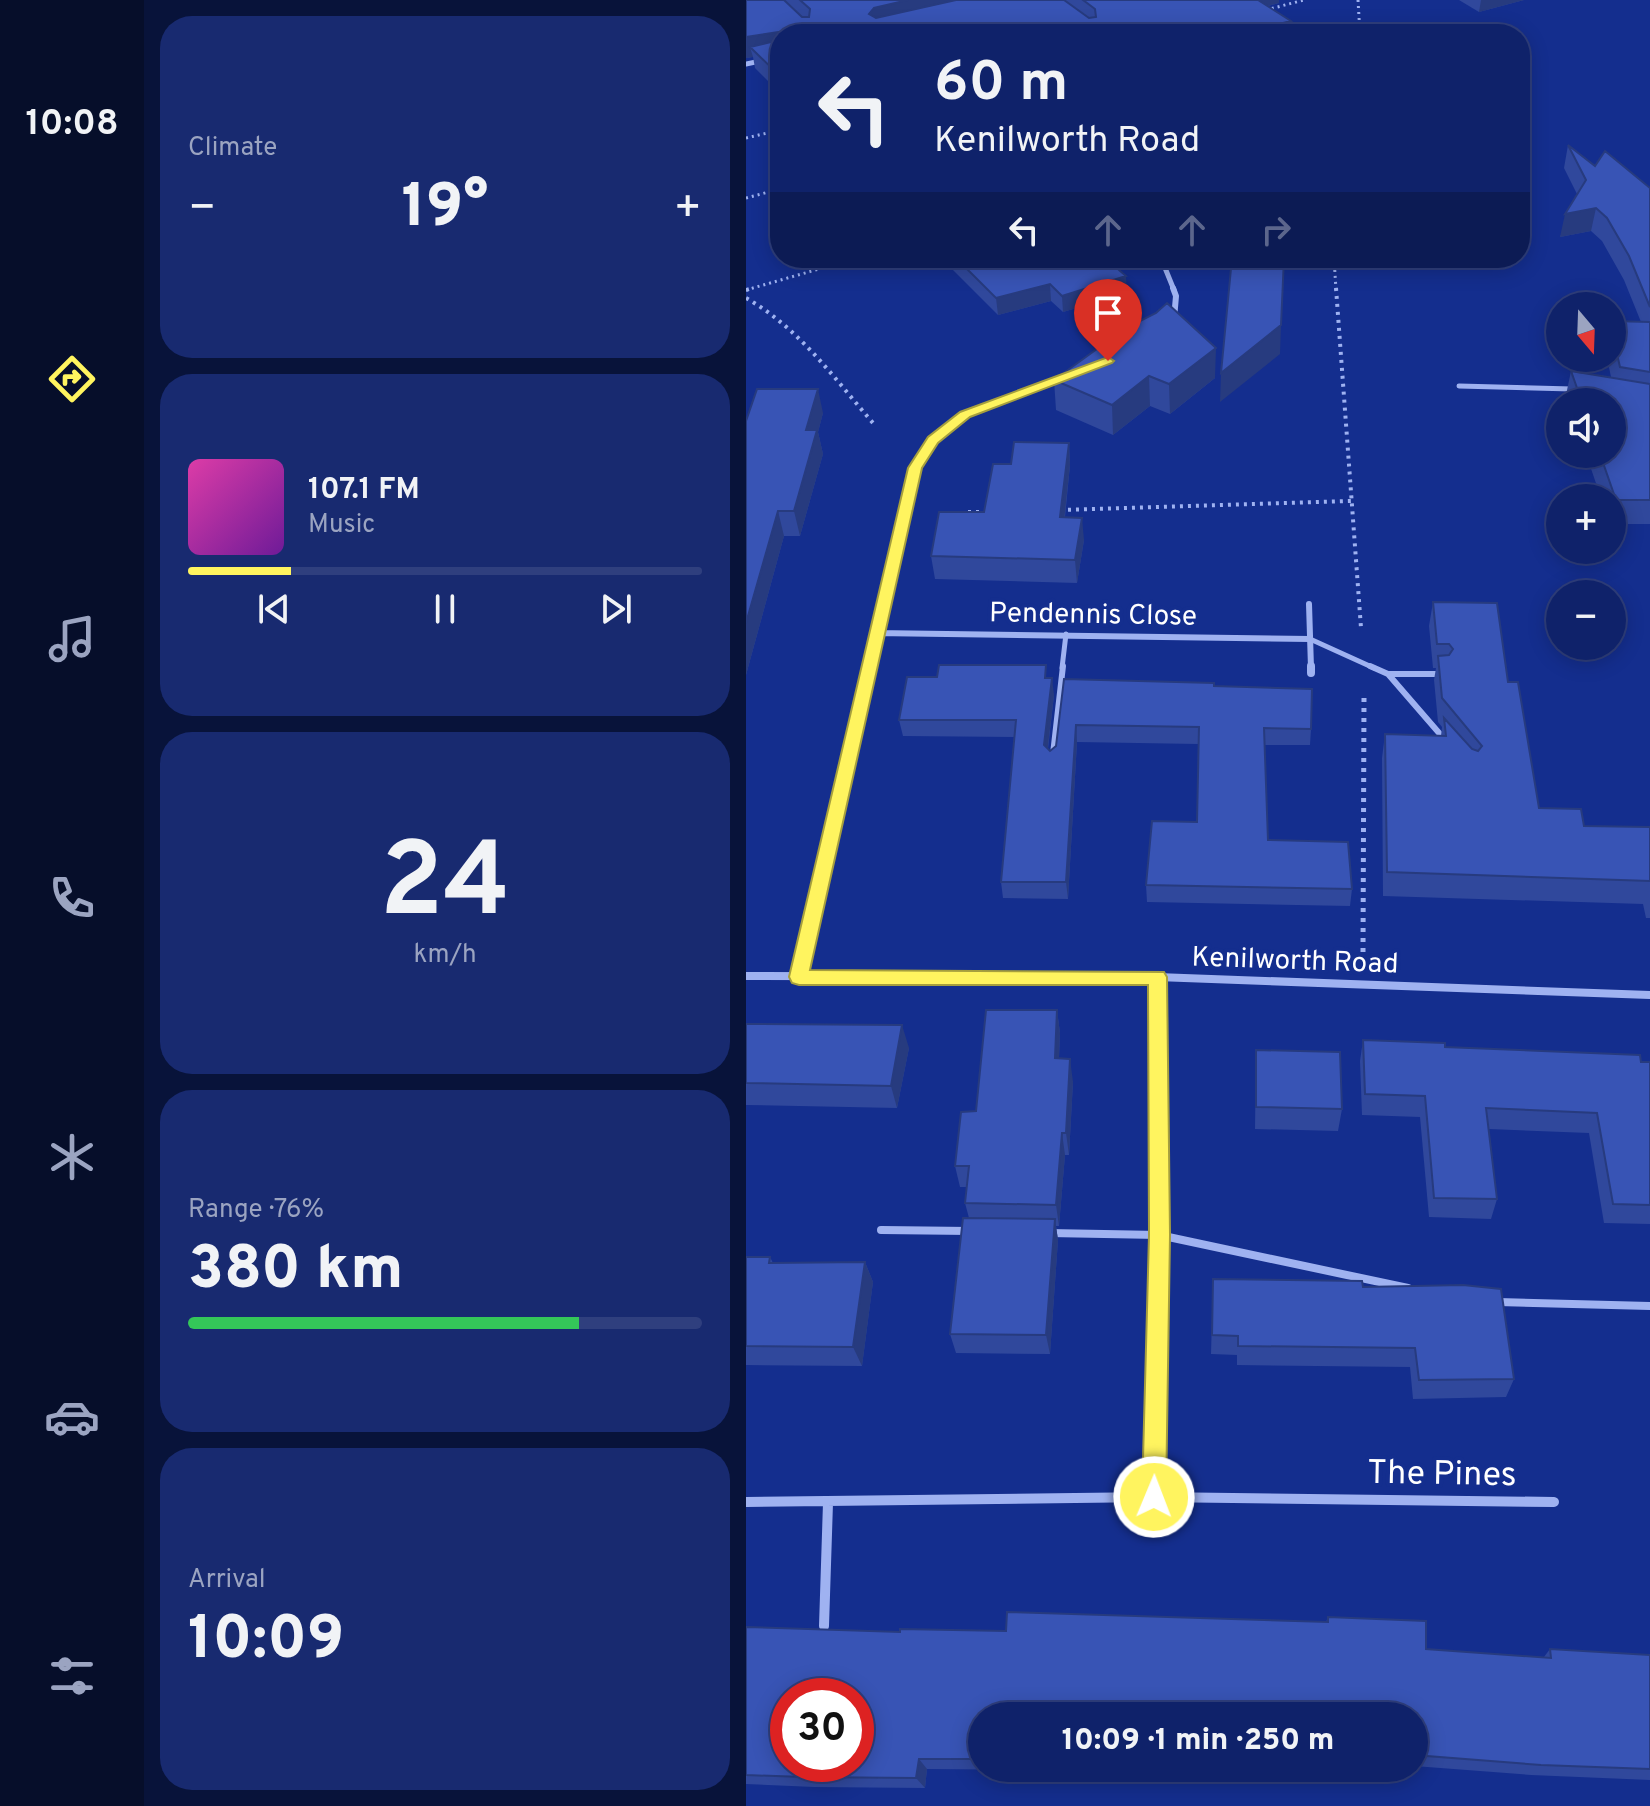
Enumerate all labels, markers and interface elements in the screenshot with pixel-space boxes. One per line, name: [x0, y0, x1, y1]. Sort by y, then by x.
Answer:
text: 60 m: [934, 50, 1068, 120]
icon: left: [802, 56, 906, 160]
text: 10:08: [25, 102, 119, 148]
text: Kenilworth Road: [934, 119, 1200, 165]
text: Climate: [188, 132, 277, 165]
text: 19°: [402, 172, 488, 248]
text: −: [188, 182, 216, 238]
text: +: [674, 182, 702, 238]
icon: left: [1002, 208, 1046, 252]
icon: ahead: [1086, 208, 1130, 252]
icon: ahead: [1170, 208, 1214, 252]
icon: right: [1254, 208, 1298, 252]
pin: [1074, 279, 1142, 361]
icon: arrive: [1086, 291, 1130, 335]
north arrow: [1546, 292, 1626, 372]
map controls: [1546, 292, 1626, 660]
icon: directions: [44, 351, 100, 407]
button: sound: [1546, 388, 1626, 468]
text: 107.1 FM: [308, 472, 420, 509]
button: +: [1546, 484, 1626, 564]
text: Music: [308, 509, 375, 542]
button: −: [1546, 580, 1626, 660]
icon: previous: [252, 587, 296, 631]
icon: pause: [423, 587, 467, 631]
icon: next: [594, 587, 638, 631]
street label: Pendennis Close: [989, 596, 1197, 636]
icon: music: [44, 611, 100, 667]
text: 24: [380, 821, 510, 953]
icon: phone: [44, 870, 100, 926]
text: km/h: [413, 939, 477, 972]
street label: Kenilworth Road: [1191, 940, 1399, 984]
icon: climate: [44, 1129, 100, 1185]
text: Range · 76%: [188, 1194, 324, 1227]
text: 380 km: [188, 1234, 403, 1310]
icon: car: [44, 1389, 100, 1445]
street label: The Pines: [1367, 1453, 1517, 1498]
position arrow: [1112, 1455, 1196, 1539]
text: Arrival: [188, 1564, 266, 1597]
text: 10:09: [188, 1604, 344, 1680]
icon: filters: [44, 1648, 100, 1704]
speed limit sign: 30: [770, 1678, 874, 1782]
text: 10:09 · 1 min · 250 m: [1062, 1723, 1334, 1760]

